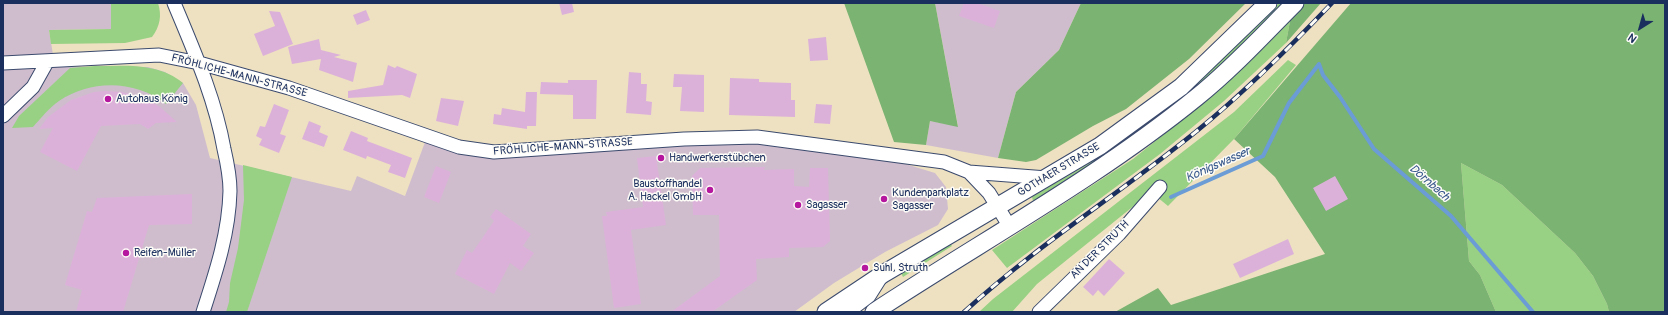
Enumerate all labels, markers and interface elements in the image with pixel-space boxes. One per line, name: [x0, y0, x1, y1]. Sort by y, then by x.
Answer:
north arrow: [1620, 8, 1660, 48]
text: N: [1626, 31, 1639, 45]
street label: FRÖHLICHE-MANN-STRASSE: [170, 52, 308, 100]
place label: Autohaus König: [116, 92, 188, 106]
marker: Autohaus König: [103, 94, 113, 104]
street label: FRÖHLICHE-MANN-STRASSE: [493, 136, 633, 158]
street label: GOTHAER STRASSE: [1016, 140, 1102, 200]
water label: Königswasser: [1184, 144, 1252, 186]
place label: Handwerkerstübchen: [669, 151, 766, 165]
marker: Handwerkerstübchen: [656, 153, 666, 163]
water label: Dörnbach: [1406, 162, 1452, 204]
place label: Baustoffhandel A. Hackel GmbH: [628, 177, 702, 203]
marker: Baustoffhandel A. Hackel GmbH: [705, 185, 715, 195]
place label: Kundenparkplatz Sagasser: [892, 186, 969, 212]
marker: Kundenparkplatz Sagasser: [879, 194, 889, 204]
place label: Sagasser: [806, 198, 847, 212]
marker: Sagasser: [793, 200, 803, 210]
street label: AN DER STRUTH: [1068, 218, 1132, 282]
place label: Reifen-Müller: [134, 246, 196, 260]
marker: Reifen-Müller: [121, 248, 131, 258]
place label: Suhl, Struth: [873, 261, 928, 275]
marker: Suhl, Struth: [860, 263, 870, 273]

